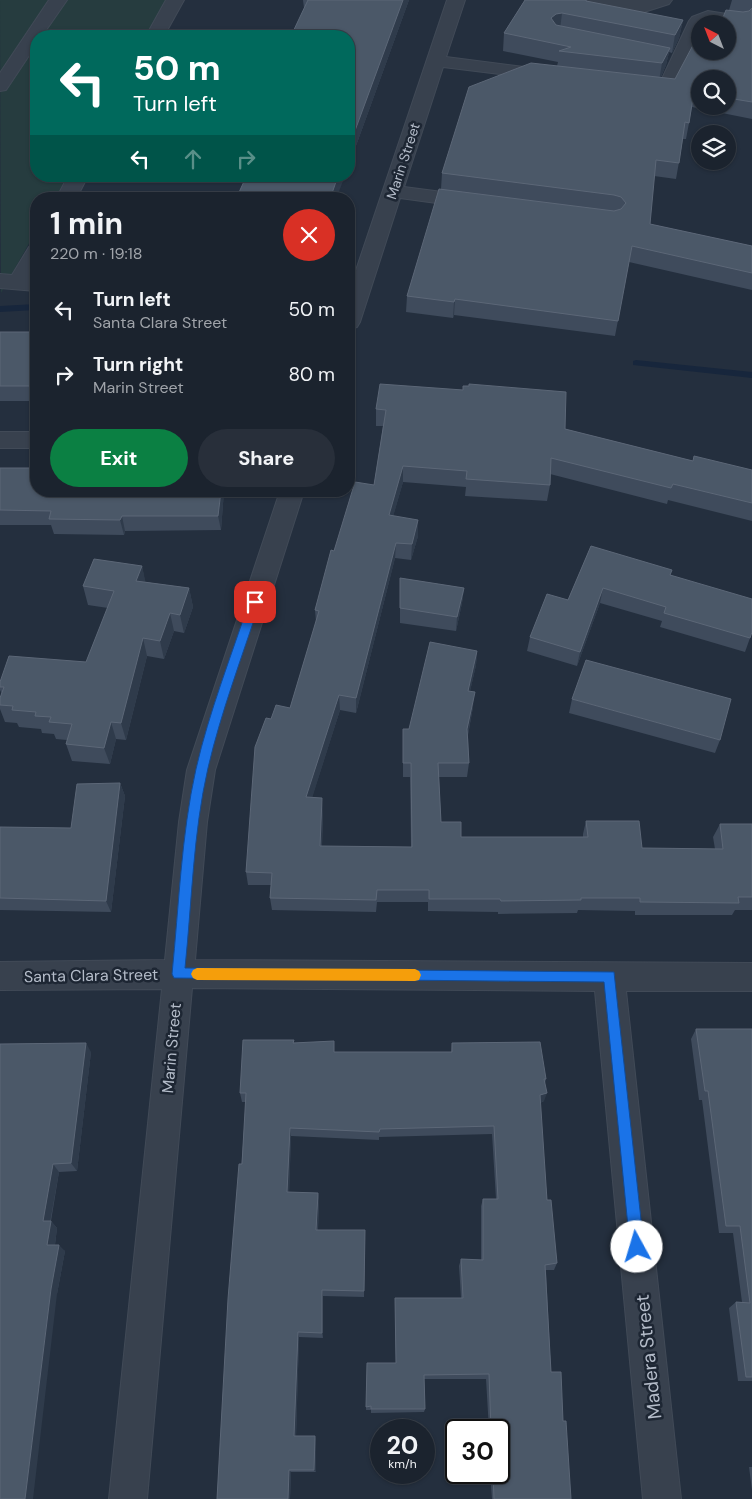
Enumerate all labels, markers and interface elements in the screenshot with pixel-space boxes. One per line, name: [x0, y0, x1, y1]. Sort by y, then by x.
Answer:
north arrow: [691, 15, 736, 60]
map controls: [691, 15, 736, 170]
text: 50 m: [133, 45, 221, 91]
icon: left: [50, 50, 115, 115]
button: search: [691, 70, 736, 115]
text: Turn left: [133, 89, 217, 118]
street label: Marin Street: [382, 120, 424, 202]
button: layers: [691, 125, 736, 170]
icon: left: [126, 145, 154, 173]
icon: ahead: [179, 145, 207, 173]
icon: right: [232, 145, 260, 173]
text: 1 min: [50, 204, 123, 243]
button: close: [283, 209, 335, 261]
text: 220 m · 19:18: [50, 243, 142, 264]
text: Turn left: [93, 287, 171, 312]
icon: left: [50, 296, 78, 324]
text: 50 m: [288, 297, 335, 322]
text: Santa Clara Street: [93, 312, 227, 333]
text: Turn right: [93, 352, 183, 377]
icon: right: [50, 361, 78, 389]
text: 80 m: [288, 362, 335, 387]
text: Marin Street: [93, 377, 184, 398]
button: Exit: [50, 429, 188, 487]
button: Share: [198, 429, 335, 487]
pin: [234, 581, 276, 623]
icon: arrive: [241, 588, 269, 616]
street label: Santa Clara Street: [24, 964, 158, 987]
street label: Marin Street: [157, 1002, 186, 1094]
position arrow: [610, 1220, 662, 1272]
street label: Madera Street: [630, 1293, 667, 1421]
speed limit sign: 30: [445, 1419, 510, 1484]
text: 20: [387, 1429, 418, 1462]
text: km/h: [388, 1456, 417, 1472]

